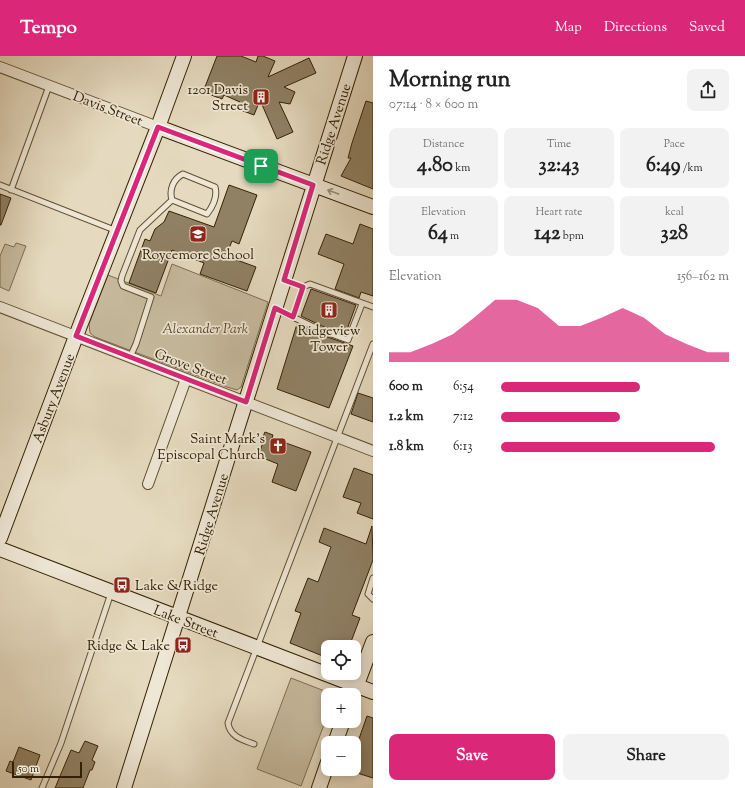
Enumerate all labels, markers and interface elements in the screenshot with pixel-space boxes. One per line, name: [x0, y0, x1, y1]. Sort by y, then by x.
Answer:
text: Tempo: [20, 15, 77, 42]
text: Map: [555, 18, 582, 38]
text: Directions: [604, 18, 667, 38]
text: Saved: [689, 18, 725, 38]
text: Morning run: [389, 65, 511, 97]
button: share: [687, 69, 729, 111]
place label: 1201 Davis Street: [188, 81, 248, 117]
street label: Ridge Avenue: [312, 81, 358, 168]
street label: Davis Street: [69, 87, 145, 132]
building icon: 1201 Davis Street: [251, 87, 271, 107]
text: 07:14 · 8 × 600 m: [389, 96, 478, 114]
text: Distance: [423, 136, 464, 152]
text: Time: [547, 136, 571, 152]
text: Pace: [664, 136, 685, 152]
pin: [244, 149, 278, 183]
text: 4.80: [417, 152, 453, 181]
text: 32:43: [539, 152, 579, 181]
text: 6:49: [646, 152, 680, 181]
icon: arrive: [250, 155, 272, 177]
text: km: [453, 160, 470, 176]
text: /km: [680, 160, 703, 176]
one-way arrow: [327, 188, 339, 196]
text: Elevation: [421, 204, 466, 220]
text: Heart rate: [536, 204, 582, 220]
text: kcal: [665, 204, 684, 220]
text: 64: [428, 220, 448, 249]
text: 142: [534, 220, 560, 249]
text: 328: [661, 220, 688, 249]
school or university icon: Roycemore School: [188, 224, 208, 244]
text: m: [448, 228, 459, 244]
text: bpm: [560, 228, 584, 244]
place label: Roycemore School: [142, 246, 254, 266]
text: Elevation: [389, 268, 442, 286]
text: 156–162 m: [677, 268, 729, 286]
building icon: Ridgeview Tower: [319, 300, 339, 320]
park label: Alexander Park: [162, 320, 249, 340]
place label: Ridgeview Tower: [298, 322, 361, 358]
street label: Grove Street: [151, 345, 230, 391]
street label: Asbury Avenue: [29, 351, 81, 446]
text: 600 m: [389, 378, 423, 396]
text: 6:54: [453, 378, 474, 396]
text: 1.2 km: [389, 408, 423, 426]
text: 7:12: [453, 408, 473, 426]
place label: Saint Mark's Episcopal Church: [157, 430, 265, 466]
church icon: Saint Mark's Episcopal Church: [268, 436, 288, 456]
text: 1.8 km: [389, 438, 424, 456]
text: 6:13: [453, 438, 472, 456]
street label: Ridge Avenue: [191, 471, 235, 558]
bus stop icon: Lake & Ridge: [112, 575, 132, 595]
place label: Lake & Ridge: [135, 577, 218, 597]
street label: Lake Street: [150, 601, 221, 644]
bus stop icon: Ridge & Lake: [173, 635, 193, 655]
place label: Ridge & Lake: [87, 637, 170, 657]
map controls: [321, 640, 361, 776]
button: locate: [321, 640, 361, 680]
button: +: [321, 688, 361, 728]
button: Save: [389, 734, 555, 780]
button: Share: [563, 734, 729, 780]
button: −: [321, 736, 361, 776]
scale bar: [12, 760, 82, 779]
text: 50 m: [18, 761, 39, 777]

